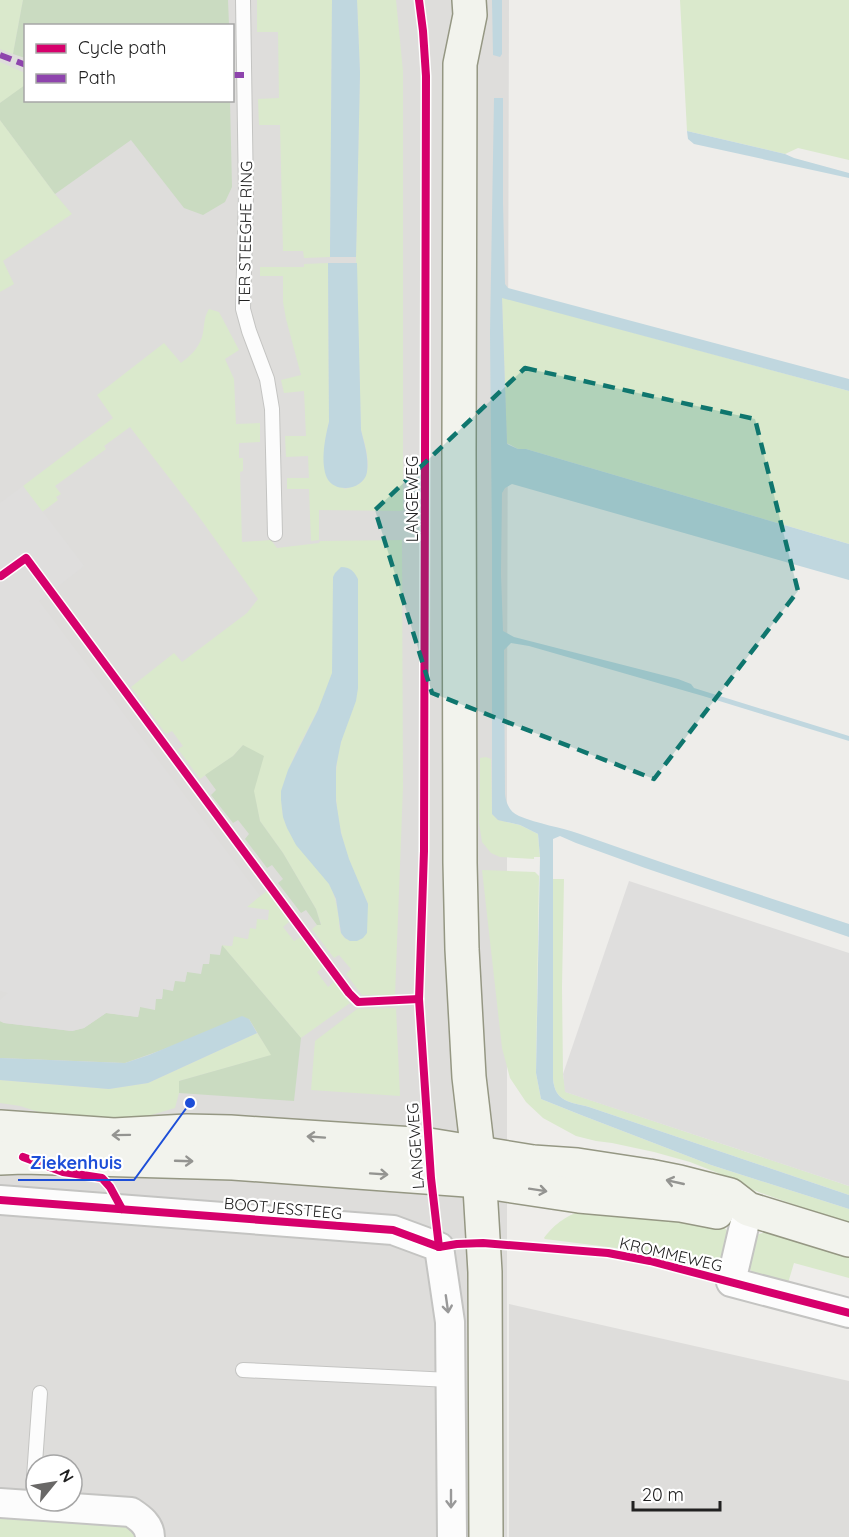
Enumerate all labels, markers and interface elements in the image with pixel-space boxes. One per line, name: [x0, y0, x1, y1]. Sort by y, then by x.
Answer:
legend: [24, 24, 234, 102]
text: Cycle path: [78, 36, 166, 59]
text: Path: [78, 66, 116, 89]
street label: TER STEEGHE RING: [234, 161, 256, 305]
street label: LANGEWEG: [402, 456, 422, 542]
street label: LANGEWEG: [402, 1102, 428, 1190]
one-way arrow: [111, 1129, 131, 1141]
one-way arrow: [306, 1132, 326, 1143]
callout: Ziekenhuis: [18, 1144, 134, 1180]
text: Ziekenhuis: [30, 1151, 122, 1174]
one-way arrow: [174, 1155, 194, 1167]
one-way arrow: [368, 1169, 388, 1180]
one-way arrow: [665, 1175, 684, 1187]
one-way arrow: [528, 1185, 547, 1196]
street label: BOOTJESSTEEG: [223, 1193, 343, 1223]
street label: KROMMEWEG: [618, 1232, 724, 1276]
one-way arrow: [442, 1294, 453, 1314]
north arrow: [24, 1453, 84, 1513]
text: N: [55, 1465, 79, 1486]
scale bar: [633, 1474, 720, 1512]
text: 20 m: [642, 1483, 684, 1506]
one-way arrow: [446, 1489, 457, 1509]

